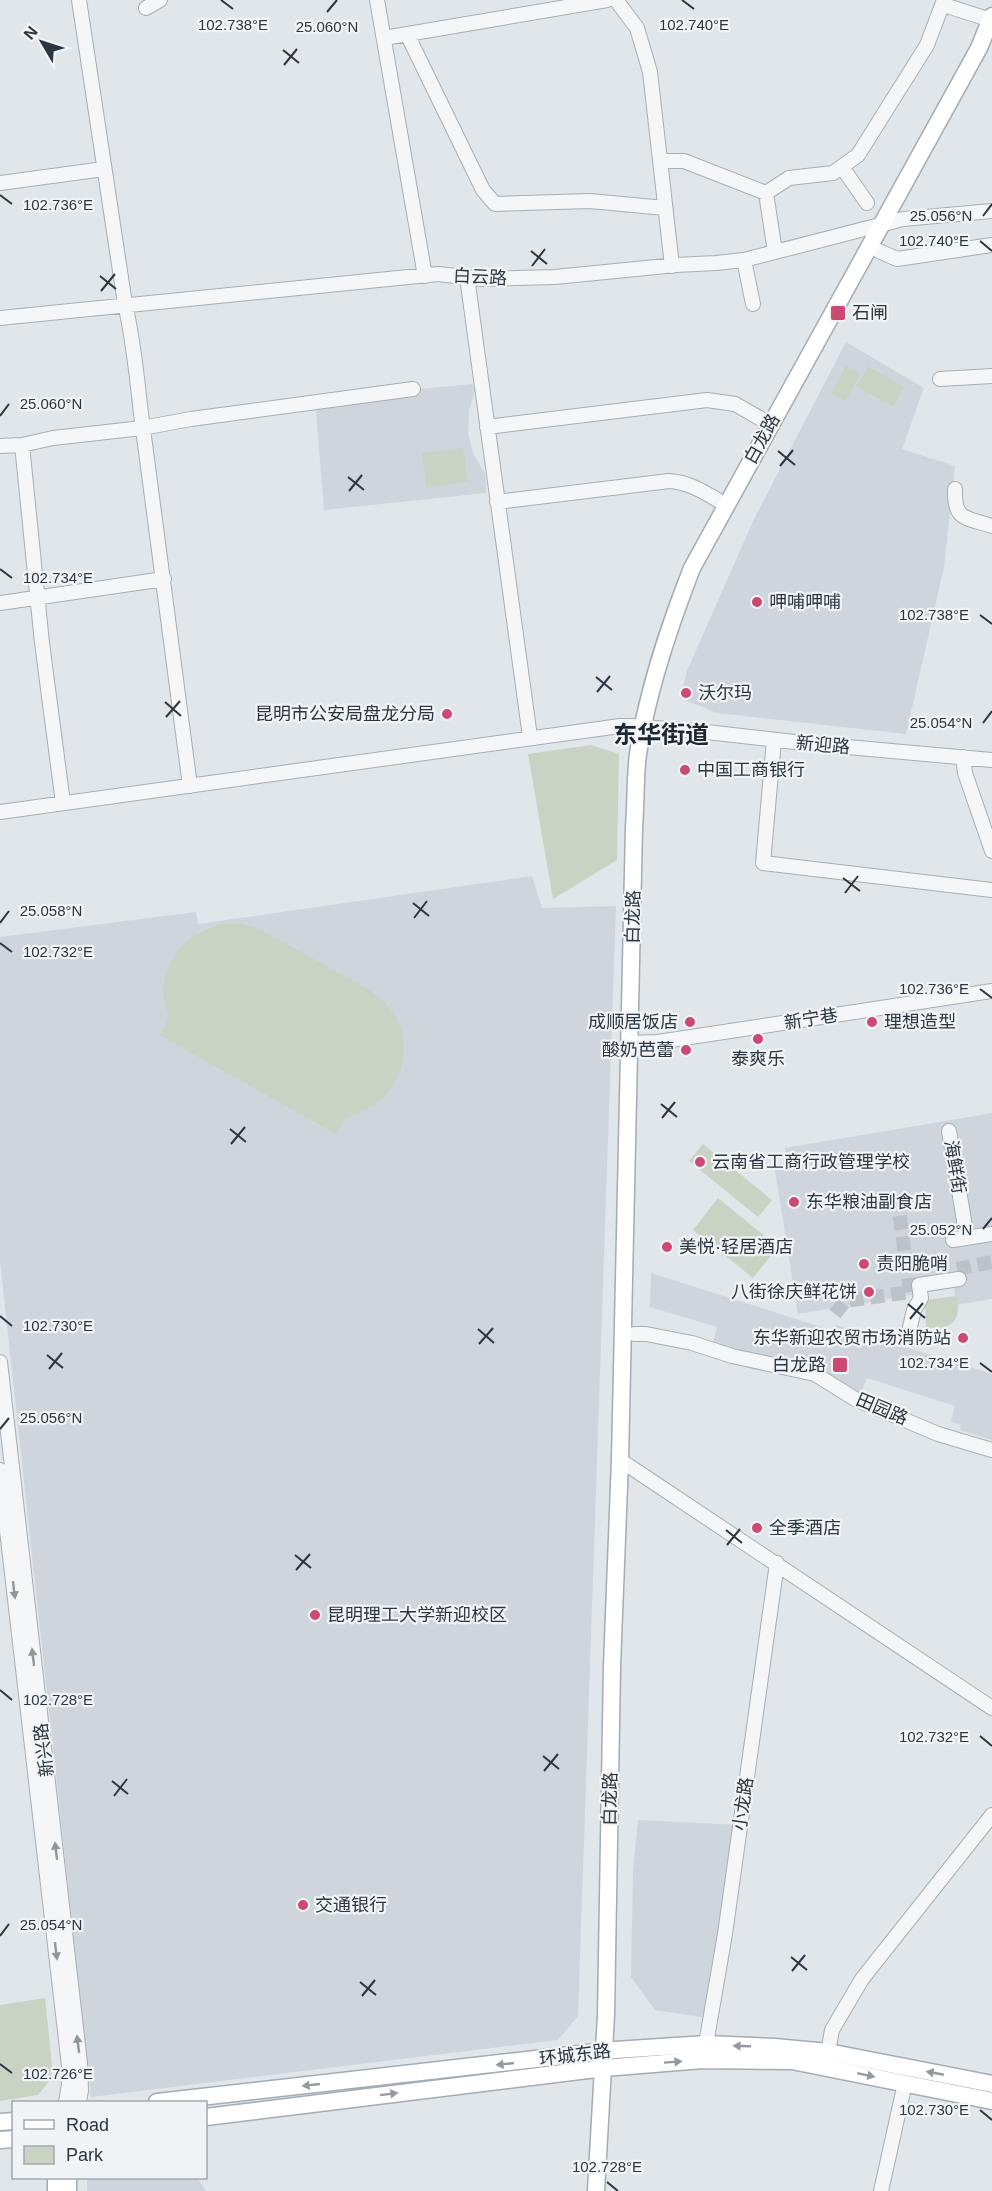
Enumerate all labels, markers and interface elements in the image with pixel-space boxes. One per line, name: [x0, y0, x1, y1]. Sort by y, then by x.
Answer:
north arrow: [12, 12, 72, 72]
text: 102.738°E: [198, 16, 268, 33]
text: 102.740°E: [659, 16, 729, 33]
text: 25.060°N: [296, 18, 358, 35]
text: N: [20, 23, 41, 43]
text: 102.736°E: [23, 196, 93, 213]
text: 25.056°N: [910, 207, 972, 224]
text: 102.740°E: [899, 232, 969, 249]
street label: 白云路: [453, 266, 507, 288]
place label: 石闸: [852, 303, 888, 323]
marker: 石闸: [829, 304, 847, 322]
text: 25.060°N: [20, 395, 82, 412]
street label: 白龙路: [740, 411, 784, 467]
text: 102.734°E: [23, 569, 93, 586]
place label: 呷哺呷哺: [769, 592, 841, 612]
marker: 呷哺呷哺: [750, 595, 764, 609]
text: 102.738°E: [899, 606, 969, 623]
place label: 沃尔玛: [698, 683, 752, 703]
marker: 沃尔玛: [679, 686, 693, 700]
place label: 昆明市公安局盘龙分局: [255, 704, 435, 724]
marker: 昆明市公安局盘龙分局: [440, 707, 454, 721]
text: 25.054°N: [910, 714, 972, 731]
district label: 东华街道: [613, 721, 709, 748]
street label: 新迎路: [795, 733, 851, 757]
place label: 中国工商银行: [697, 760, 805, 780]
marker: 中国工商银行: [678, 763, 692, 777]
street label: 白龙路: [623, 890, 643, 944]
text: 25.058°N: [20, 902, 82, 919]
text: 102.732°E: [23, 943, 93, 960]
text: 102.736°E: [899, 980, 969, 997]
street label: 新宁巷: [783, 1005, 839, 1033]
place label: 成顺居饭店: [588, 1012, 678, 1032]
place label: 理想造型: [884, 1012, 956, 1032]
marker: 成顺居饭店: [683, 1015, 697, 1029]
marker: 理想造型: [865, 1015, 879, 1029]
marker: 泰爽乐: [751, 1032, 765, 1046]
place label: 酸奶芭蕾: [602, 1040, 674, 1060]
marker: 酸奶芭蕾: [679, 1043, 693, 1057]
place label: 泰爽乐: [731, 1049, 785, 1069]
street label: 海鲜街: [941, 1139, 969, 1195]
place label: 云南省工商行政管理学校: [712, 1152, 910, 1172]
marker: 云南省工商行政管理学校: [693, 1155, 707, 1169]
place label: 东华粮油副食店: [806, 1192, 932, 1212]
marker: 东华粮油副食店: [787, 1195, 801, 1209]
text: 25.052°N: [910, 1221, 972, 1238]
place label: 美悦·轻居酒店: [679, 1237, 793, 1257]
marker: 美悦·轻居酒店: [660, 1240, 674, 1254]
place label: 责阳脆哨: [876, 1254, 948, 1274]
marker: 责阳脆哨: [857, 1257, 871, 1271]
place label: 八街徐庆鲜花饼: [731, 1282, 857, 1302]
marker: 八街徐庆鲜花饼: [862, 1285, 876, 1299]
text: 102.730°E: [23, 1317, 93, 1334]
place label: 东华新迎农贸市场消防站: [753, 1328, 951, 1348]
marker: 东华新迎农贸市场消防站: [956, 1331, 970, 1345]
text: 102.734°E: [899, 1354, 969, 1371]
place label: 白龙路: [772, 1355, 826, 1375]
marker: 白龙路: [831, 1356, 849, 1374]
street label: 田园路: [853, 1389, 911, 1429]
text: 25.056°N: [20, 1409, 82, 1426]
place label: 全季酒店: [769, 1518, 841, 1538]
marker: 全季酒店: [750, 1521, 764, 1535]
one-way arrow: [9, 1581, 19, 1600]
place label: 昆明理工大学新迎校区: [327, 1605, 507, 1625]
marker: 昆明理工大学新迎校区: [308, 1608, 322, 1622]
one-way arrow: [28, 1647, 38, 1666]
text: 102.728°E: [23, 1691, 93, 1708]
street label: 新兴路: [31, 1722, 57, 1778]
text: 102.732°E: [899, 1728, 969, 1745]
street label: 白龙路: [600, 1772, 620, 1826]
street label: 小龙路: [729, 1776, 757, 1832]
one-way arrow: [51, 1841, 61, 1860]
place label: 交通银行: [315, 1895, 387, 1915]
marker: 交通银行: [296, 1898, 310, 1912]
text: 25.054°N: [20, 1916, 82, 1933]
one-way arrow: [51, 1942, 61, 1961]
one-way arrow: [73, 2035, 83, 2054]
street label: 环城东路: [538, 2041, 612, 2069]
one-way arrow: [732, 2041, 751, 2050]
one-way arrow: [663, 2057, 682, 2067]
one-way arrow: [495, 2059, 514, 2069]
text: 102.726°E: [23, 2065, 93, 2082]
one-way arrow: [925, 2068, 944, 2077]
one-way arrow: [857, 2071, 876, 2080]
one-way arrow: [301, 2081, 320, 2090]
one-way arrow: [379, 2089, 398, 2099]
legend: [12, 2101, 207, 2179]
text: 102.730°E: [899, 2101, 969, 2118]
text: Road: [66, 2115, 109, 2135]
text: Park: [66, 2145, 104, 2165]
text: 102.728°E: [572, 2158, 642, 2175]

